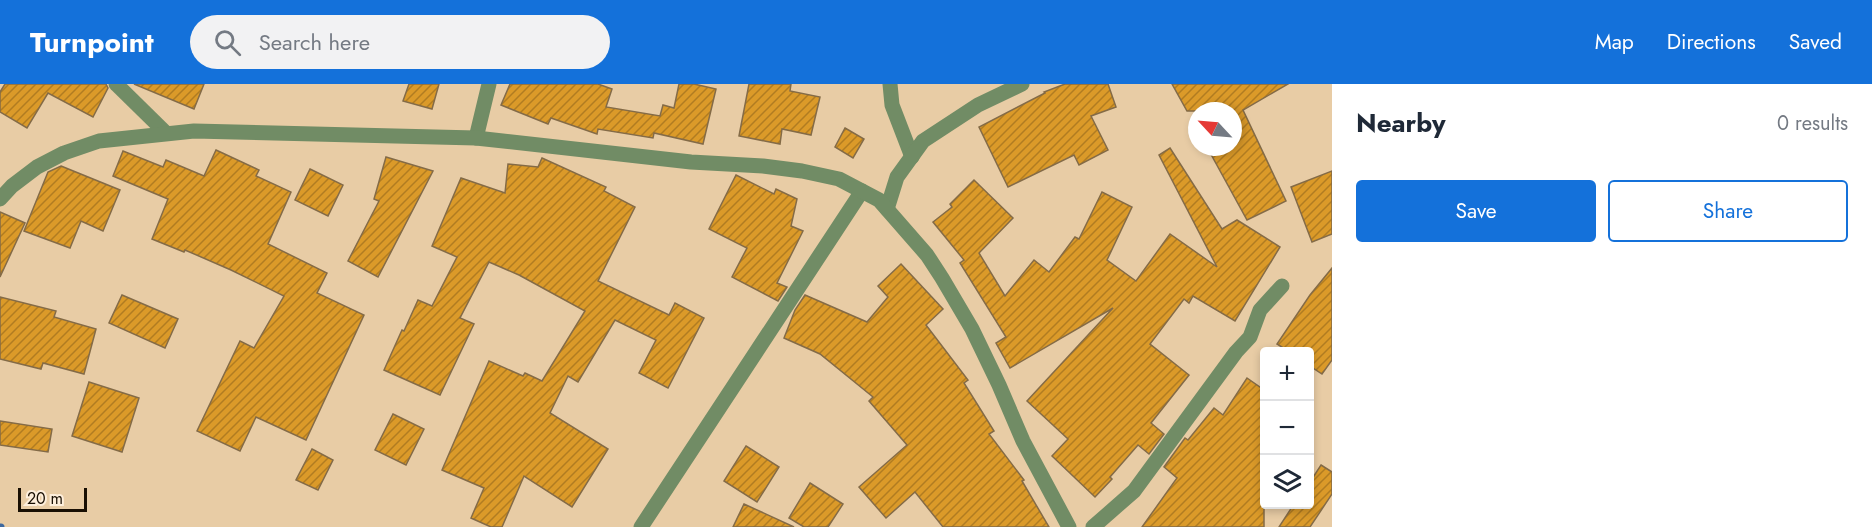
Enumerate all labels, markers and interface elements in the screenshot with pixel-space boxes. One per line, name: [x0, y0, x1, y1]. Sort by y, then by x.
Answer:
search box: [190, 15, 610, 69]
text: Turnpoint: [30, 22, 154, 63]
icon: search: [211, 26, 244, 59]
text: Search here: [259, 26, 370, 58]
text: Map: [1595, 27, 1634, 57]
text: Directions: [1667, 27, 1756, 57]
text: Saved: [1789, 27, 1842, 57]
north arrow: [1188, 102, 1242, 156]
text: Nearby: [1356, 104, 1445, 142]
text: 0 results: [1777, 109, 1848, 138]
button: Save: [1356, 180, 1596, 242]
button: Share: [1608, 180, 1848, 242]
map controls: [1260, 347, 1314, 509]
button: +: [1260, 347, 1314, 401]
button: −: [1260, 401, 1314, 455]
button: layers: [1260, 455, 1314, 509]
scale bar: [18, 485, 87, 512]
text: 20 m: [27, 487, 63, 510]

